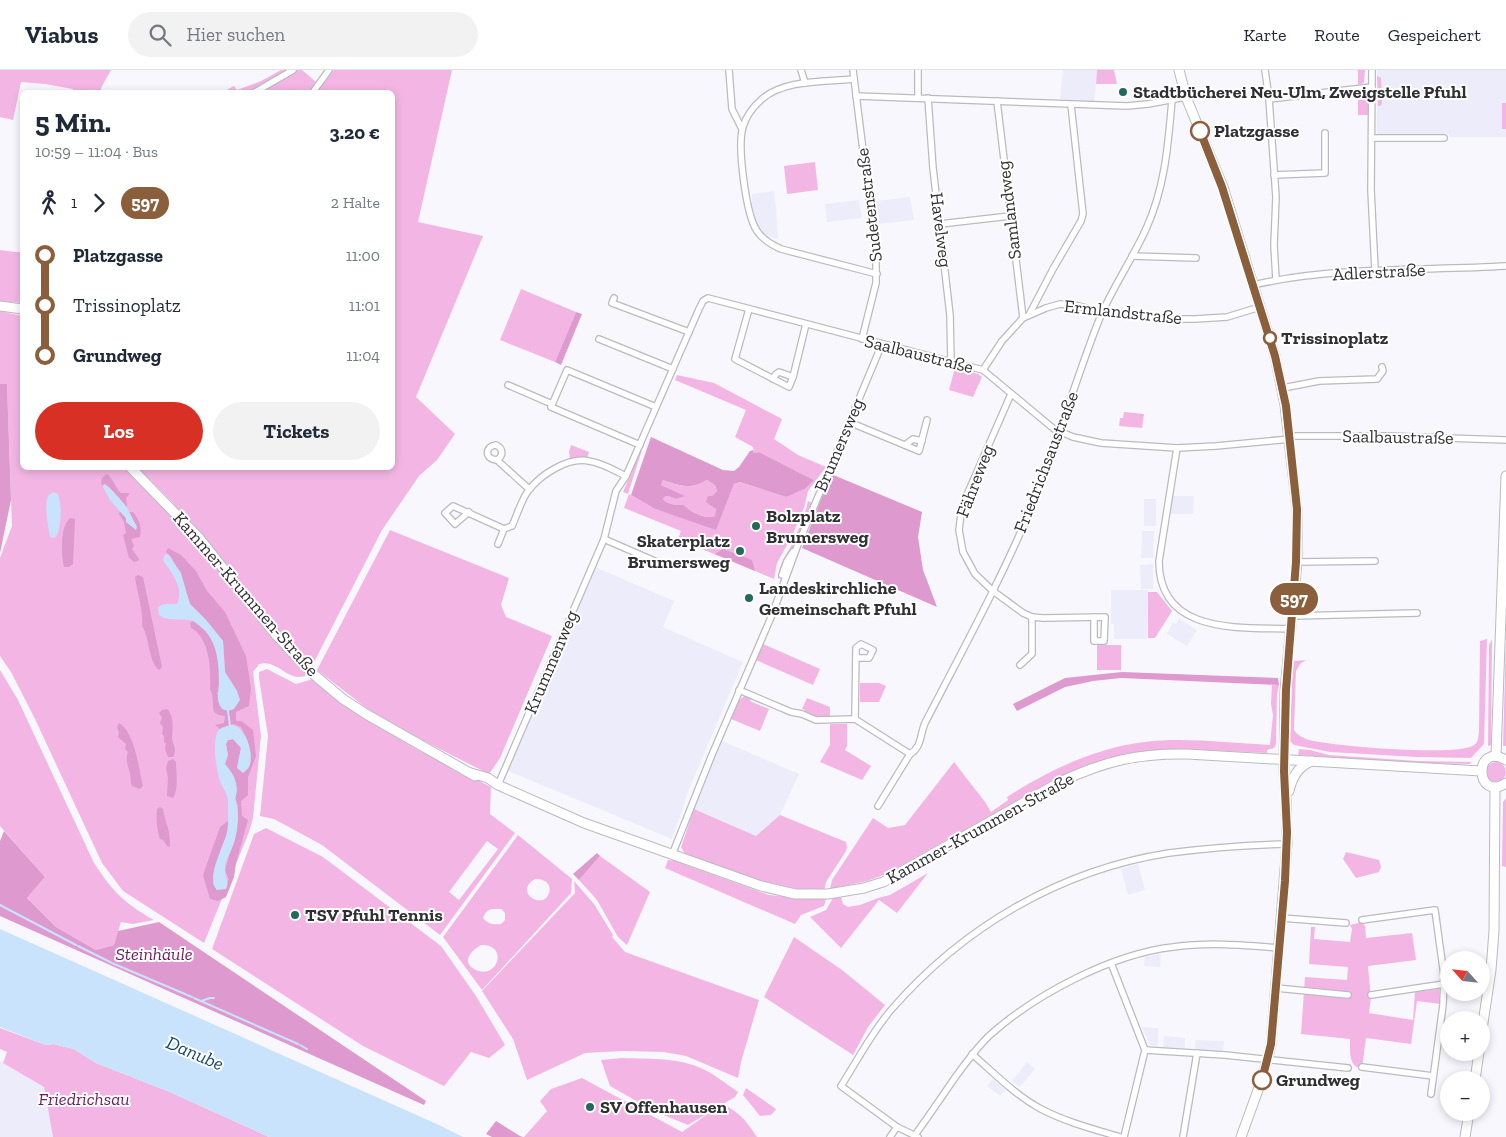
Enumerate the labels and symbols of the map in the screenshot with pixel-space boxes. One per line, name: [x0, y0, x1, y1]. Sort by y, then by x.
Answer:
place label: Stadtbücherei Neu-Ulm, Zweigstelle Pfuhl: [1133, 81, 1467, 103]
marker: Stadtbücherei Neu-Ulm, Zweigstelle Pfuhl: [1117, 86, 1129, 98]
place label: Platzgasse: [1214, 120, 1300, 142]
marker: Platzgasse: [1190, 121, 1210, 141]
street label: Sudetenstraße: [851, 147, 887, 263]
street label: Samlandweg: [992, 159, 1026, 261]
street label: Havelweg: [925, 191, 957, 269]
street label: Adlerstraße: [1332, 259, 1426, 285]
street label: Ermlandstraße: [1063, 295, 1183, 329]
place label: Trissinoplatz: [1281, 327, 1389, 349]
street label: Saalbaustraße: [862, 330, 976, 378]
marker: Trissinoplatz: [1263, 331, 1277, 345]
street label: Friedrichsaustraße: [1009, 388, 1083, 536]
street label: Brumersweg: [809, 395, 869, 495]
street label: Saalbaustraße: [1342, 425, 1454, 449]
street label: Fähreweg: [951, 441, 999, 521]
place label: Bolzplatz Brumersweg: [766, 505, 869, 548]
street label: Kammer-Krummen-Straße: [168, 507, 324, 681]
marker: Bolzplatz Brumersweg: [750, 520, 762, 532]
place label: Skaterplatz Brumersweg: [627, 530, 730, 573]
marker: Skaterplatz Brumersweg: [734, 545, 746, 557]
place label: Landeskirchliche Gemeinschaft Pfuhl: [759, 577, 917, 620]
line badge: 597: [1265, 583, 1323, 615]
marker: Landeskirchliche Gemeinschaft Pfuhl: [743, 592, 755, 604]
street label: Krummenweg: [519, 607, 583, 717]
street label: Kammer-Krummen-Straße: [882, 767, 1078, 889]
place label: TSV Pfuhl Tennis: [305, 904, 443, 926]
marker: TSV Pfuhl Tennis: [289, 909, 301, 921]
park label: Steinhäule: [115, 943, 193, 965]
north arrow: [1440, 951, 1490, 1001]
water label: Danube: [163, 1031, 227, 1075]
place label: Grundweg: [1276, 1069, 1360, 1091]
marker: Grundweg: [1252, 1070, 1272, 1090]
park label: Friedrichsau: [38, 1088, 130, 1110]
place label: SV Offenhausen: [600, 1096, 727, 1118]
marker: SV Offenhausen: [584, 1101, 596, 1113]

